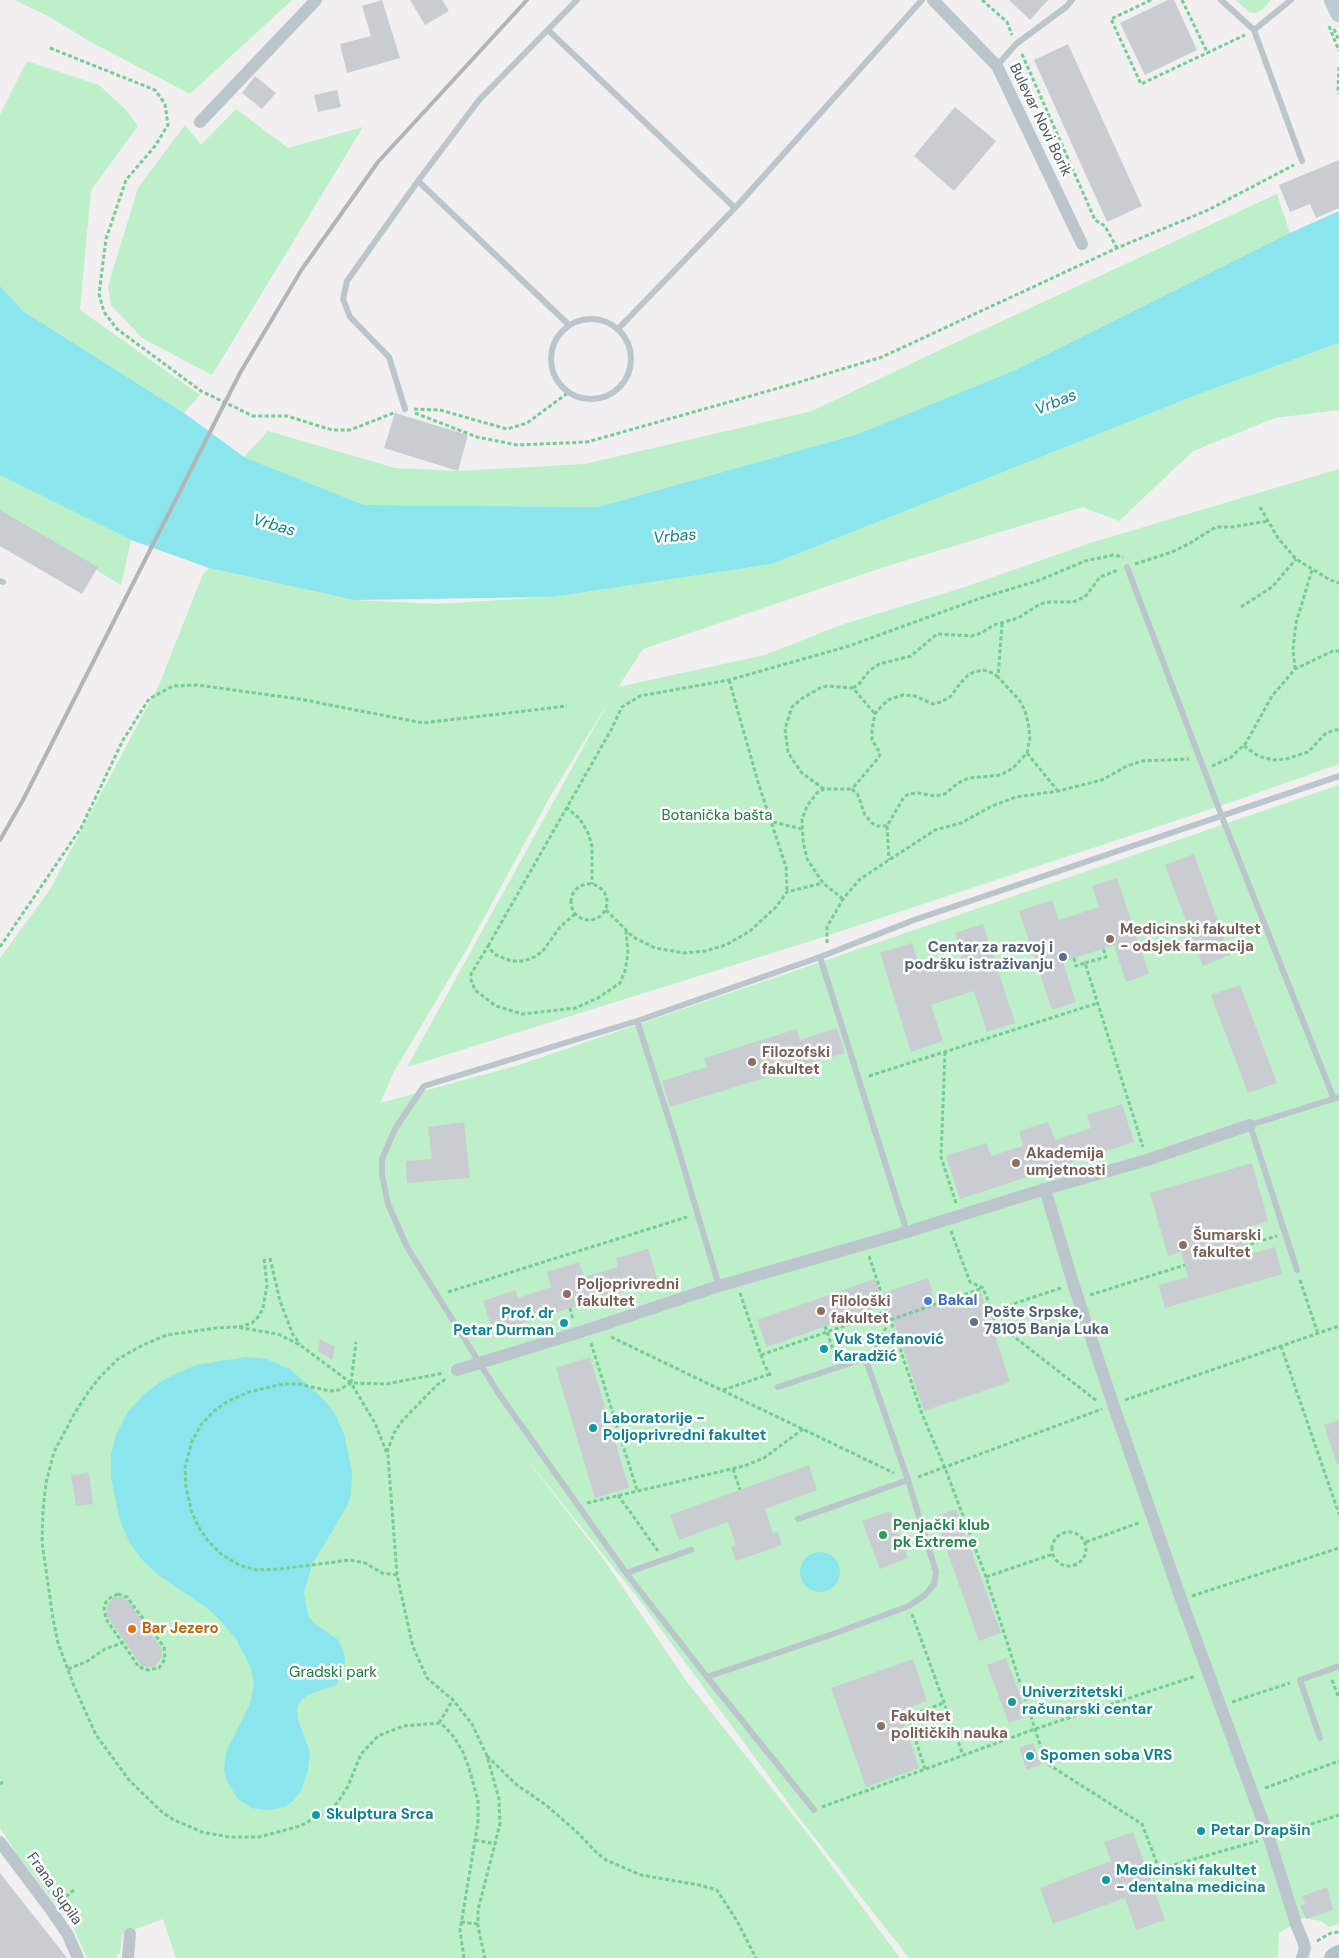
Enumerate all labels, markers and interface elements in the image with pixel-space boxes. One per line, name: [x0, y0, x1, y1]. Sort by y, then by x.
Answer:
street label: Bulevar Novi Borik: [1005, 61, 1075, 179]
water label: Vrbas: [1032, 386, 1080, 420]
water label: Vrbas: [251, 511, 297, 541]
water label: Vrbas: [653, 526, 697, 548]
park label: Botanička bašta: [662, 807, 772, 825]
place label: Medicinski fakultet - odsjek farmacija: [1120, 921, 1261, 956]
marker: Medicinski fakultet - odsjek farmacija: [1104, 933, 1116, 945]
place label: Centar za razvoj i podršku istraživanju: [904, 939, 1053, 974]
marker: Centar za razvoj i podršku istraživanju: [1057, 951, 1069, 963]
place label: Filozofski fakultet: [762, 1044, 830, 1079]
marker: Filozofski fakultet: [746, 1056, 758, 1068]
place label: Akademija umjetnosti: [1026, 1145, 1106, 1180]
marker: Akademija umjetnosti: [1010, 1157, 1022, 1169]
place label: Šumarski fakultet: [1193, 1227, 1261, 1262]
marker: Šumarski fakultet: [1177, 1239, 1189, 1251]
place label: Poljoprivredni fakultet: [577, 1276, 679, 1311]
marker: Poljoprivredni fakultet: [561, 1288, 573, 1300]
place label: Bakal: [938, 1292, 978, 1310]
place label: Filološki fakultet: [831, 1293, 891, 1328]
marker: Bakal: [922, 1295, 934, 1307]
place label: Pošte Srpske, 78105 Banja Luka: [984, 1304, 1109, 1339]
place label: Prof. dr Petar Durman: [453, 1305, 554, 1340]
marker: Filološki fakultet: [815, 1305, 827, 1317]
marker: Pošte Srpske, 78105 Banja Luka: [968, 1316, 980, 1328]
marker: Prof. dr Petar Durman: [558, 1317, 570, 1329]
place label: Vuk Stefanović Karadžić: [834, 1331, 944, 1366]
marker: Vuk Stefanović Karadžić: [818, 1343, 830, 1355]
place label: Laboratorije - Poljoprivredni fakultet: [603, 1410, 766, 1445]
marker: Laboratorije - Poljoprivredni fakultet: [587, 1422, 599, 1434]
place label: Penjački klub pk Extreme: [893, 1517, 990, 1552]
marker: Penjački klub pk Extreme: [877, 1529, 889, 1541]
place label: Bar Jezero: [142, 1620, 219, 1638]
marker: Bar Jezero: [126, 1623, 138, 1635]
park label: Gradski park: [289, 1664, 377, 1682]
place label: Univerzitetski računarski centar: [1022, 1684, 1153, 1719]
marker: Univerzitetski računarski centar: [1006, 1696, 1018, 1708]
place label: Fakultet političkih nauka: [891, 1708, 1008, 1743]
marker: Fakultet političkih nauka: [875, 1720, 887, 1732]
place label: Spomen soba VRS: [1040, 1747, 1172, 1765]
marker: Spomen soba VRS: [1024, 1750, 1036, 1762]
place label: Skulptura Srca: [326, 1806, 434, 1824]
marker: Skulptura Srca: [310, 1809, 322, 1821]
place label: Petar Drapšin: [1211, 1822, 1310, 1840]
marker: Petar Drapšin: [1195, 1825, 1207, 1837]
street label: Frana Supila: [22, 1849, 86, 1929]
place label: Medicinski fakultet - dentalna medicina: [1116, 1862, 1265, 1897]
marker: Medicinski fakultet - dentalna medicina: [1100, 1874, 1112, 1886]

